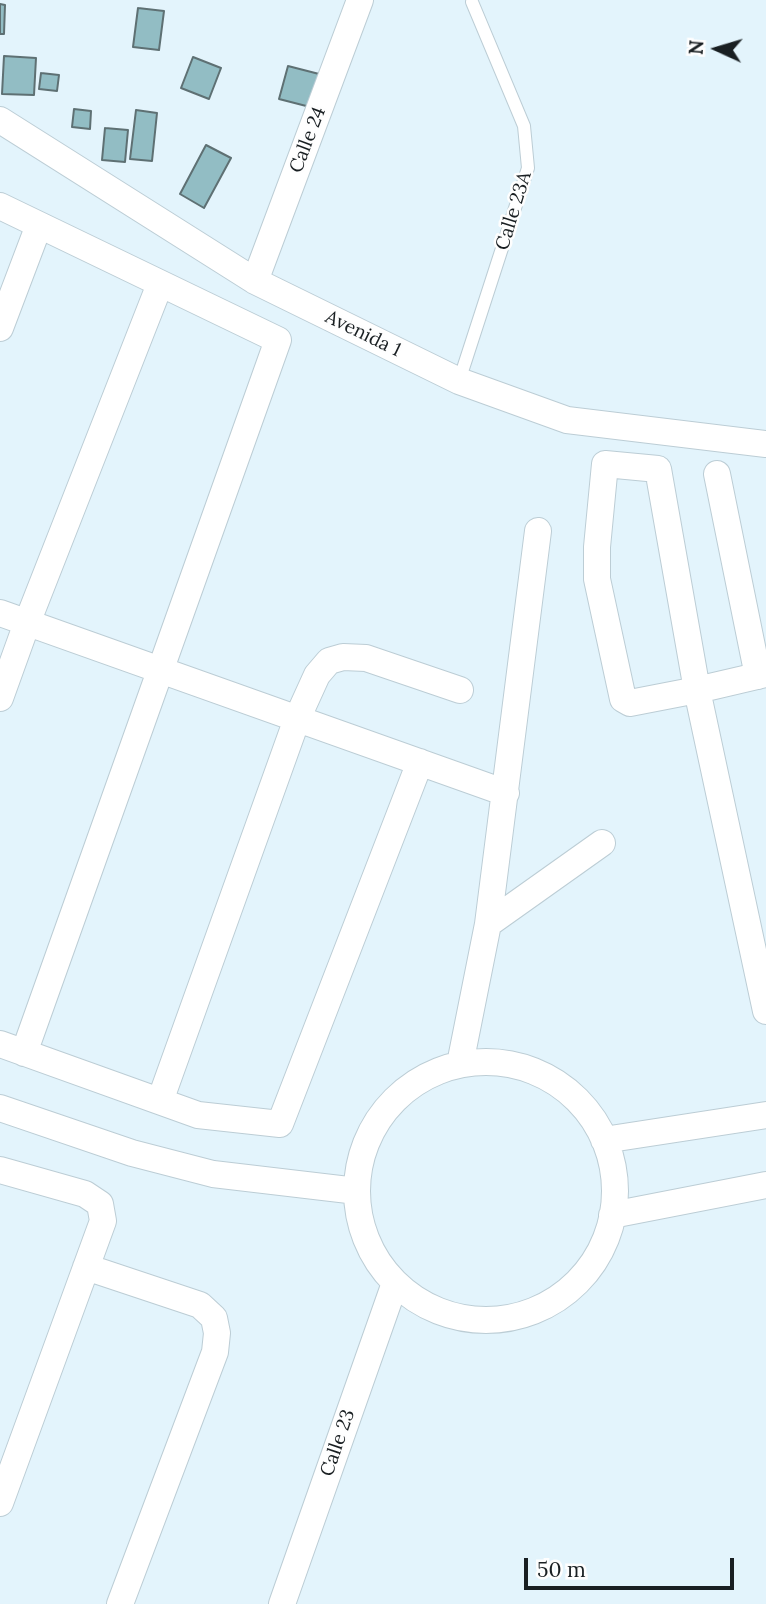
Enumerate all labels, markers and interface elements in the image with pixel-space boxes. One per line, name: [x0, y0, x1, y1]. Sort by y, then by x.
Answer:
north arrow: [682, 14, 752, 84]
text: N: [684, 39, 709, 56]
street label: Calle 24: [285, 104, 331, 176]
street label: Calle 23A: [491, 169, 537, 253]
street label: Avenida 1: [321, 306, 405, 362]
street label: Calle 23: [316, 1407, 360, 1479]
scale bar: [528, 1544, 738, 1588]
text: 50 m: [537, 1556, 586, 1583]

